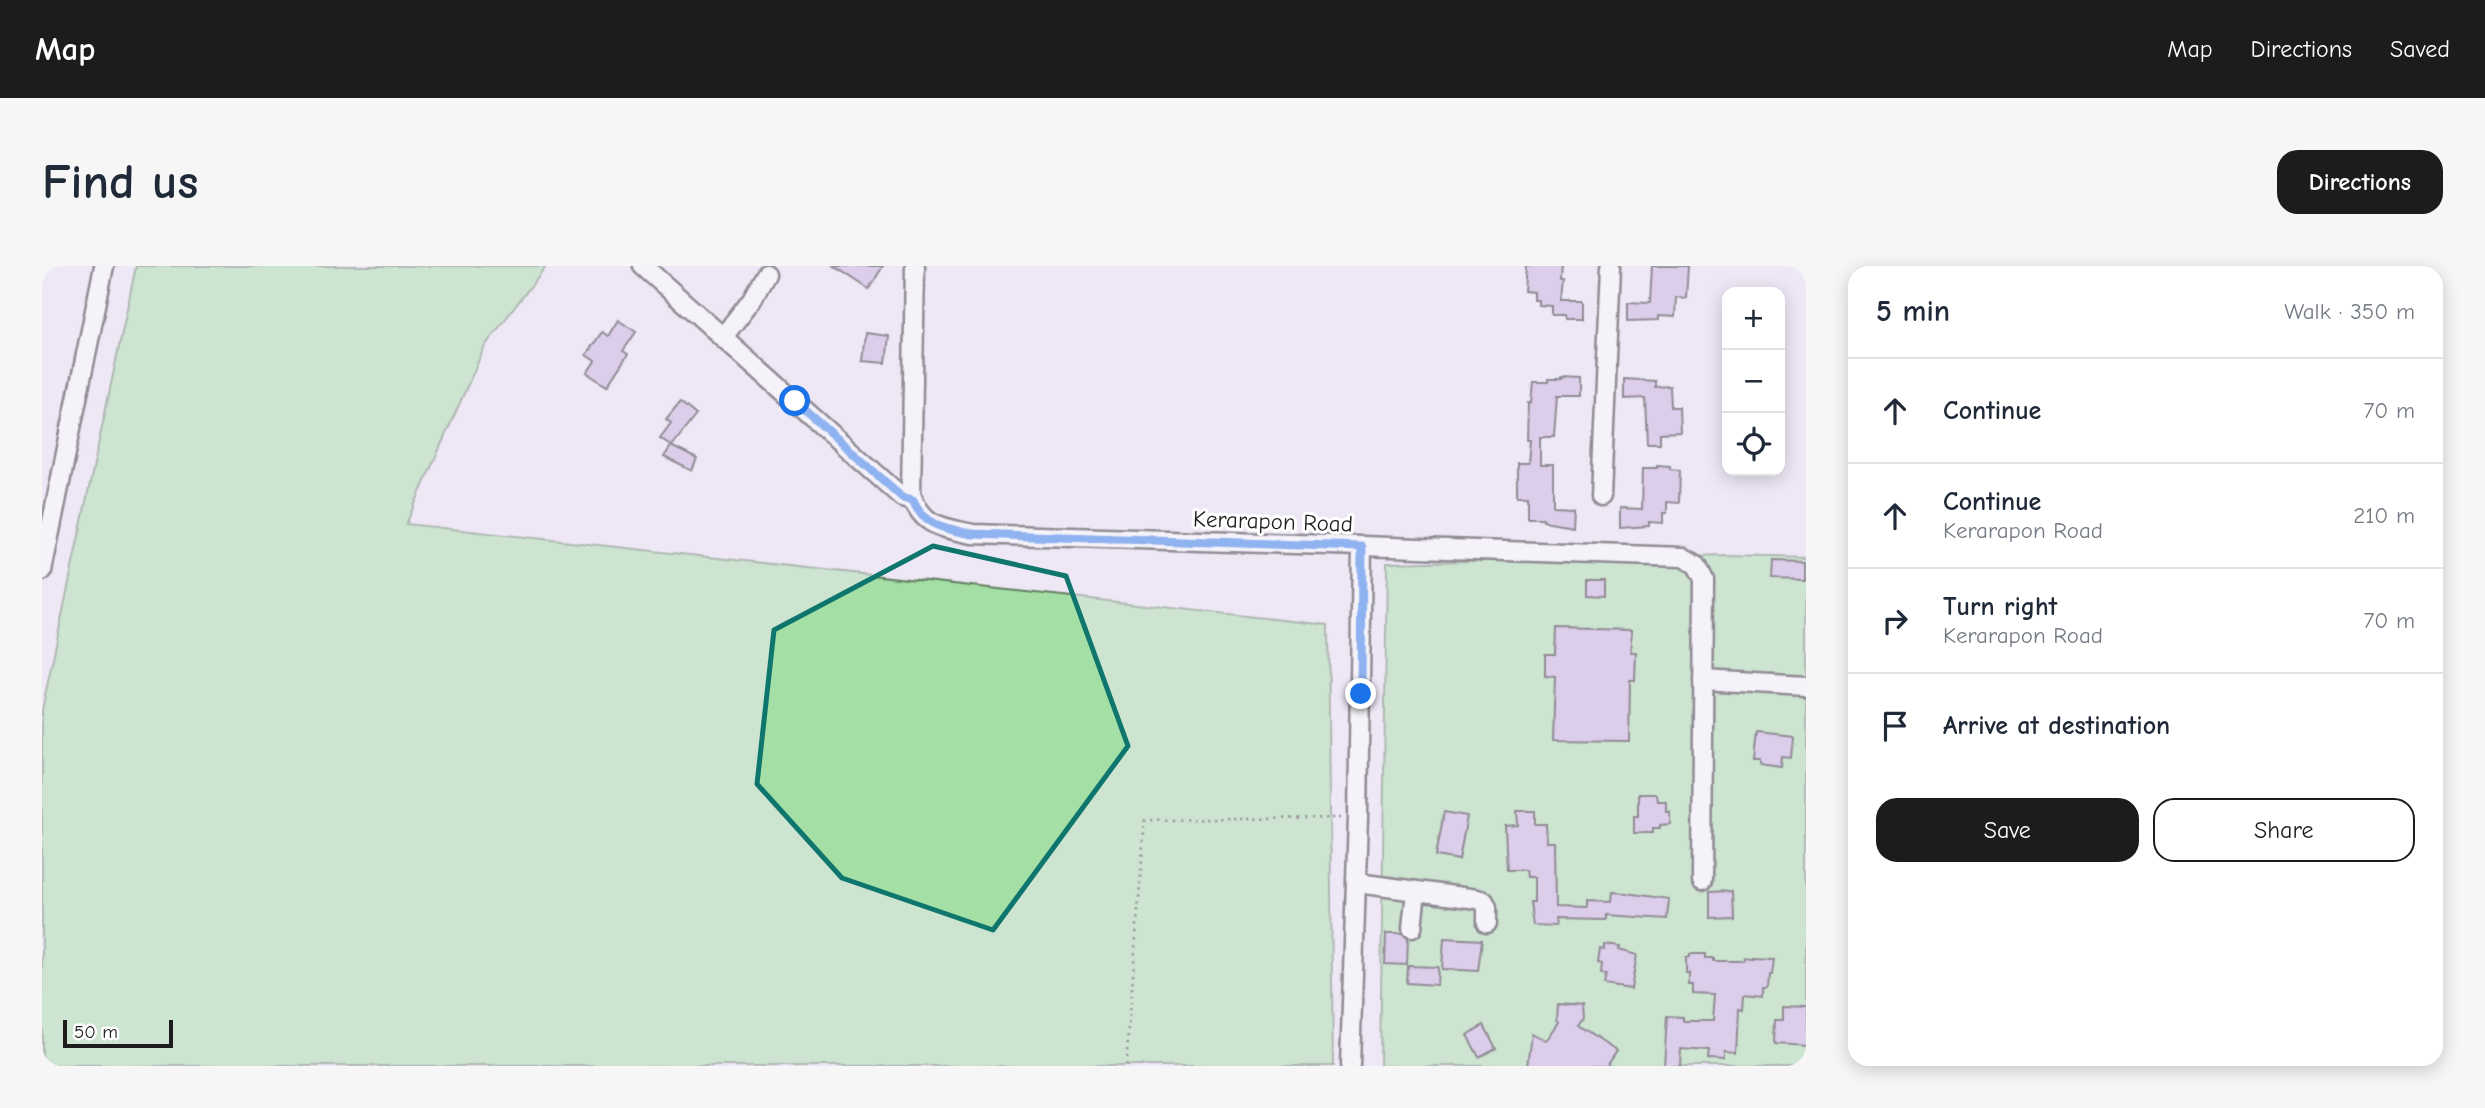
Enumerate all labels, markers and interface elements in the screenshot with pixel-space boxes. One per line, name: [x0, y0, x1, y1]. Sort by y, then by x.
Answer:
text: Map: [35, 30, 96, 68]
text: Map: [2167, 35, 2213, 63]
text: Directions: [2251, 35, 2352, 63]
text: Saved: [2390, 35, 2450, 63]
button: Directions: [2277, 150, 2443, 214]
text: Find us: [42, 154, 198, 210]
map controls: [1722, 287, 1785, 476]
button: +: [1722, 287, 1785, 350]
text: 5 min: [1876, 294, 1950, 329]
text: Walk · 350 m: [2284, 298, 2415, 325]
button: −: [1722, 350, 1785, 413]
route start: [779, 385, 810, 416]
icon: ahead: [1876, 392, 1914, 430]
text: Continue: [1943, 396, 2041, 426]
text: 70 m: [2363, 397, 2415, 424]
button: locate: [1722, 413, 1785, 476]
text: Continue: [1943, 487, 2041, 517]
icon: ahead: [1876, 497, 1914, 535]
text: 210 m: [2353, 502, 2415, 529]
street label: Kerarapon Road: [1193, 505, 1353, 538]
text: Kerarapon Road: [1943, 517, 2103, 544]
text: Turn right: [1943, 592, 2057, 622]
icon: right: [1876, 602, 1914, 640]
text: 70 m: [2363, 607, 2415, 634]
text: Kerarapon Road: [1943, 622, 2103, 649]
route end: [1345, 678, 1376, 709]
icon: arrive: [1876, 707, 1914, 745]
text: Arrive at destination: [1943, 711, 2170, 741]
button: Save: [1876, 798, 2139, 862]
button: Share: [2153, 798, 2415, 862]
scale bar: [63, 1017, 173, 1049]
text: 50 m: [74, 1021, 118, 1043]

